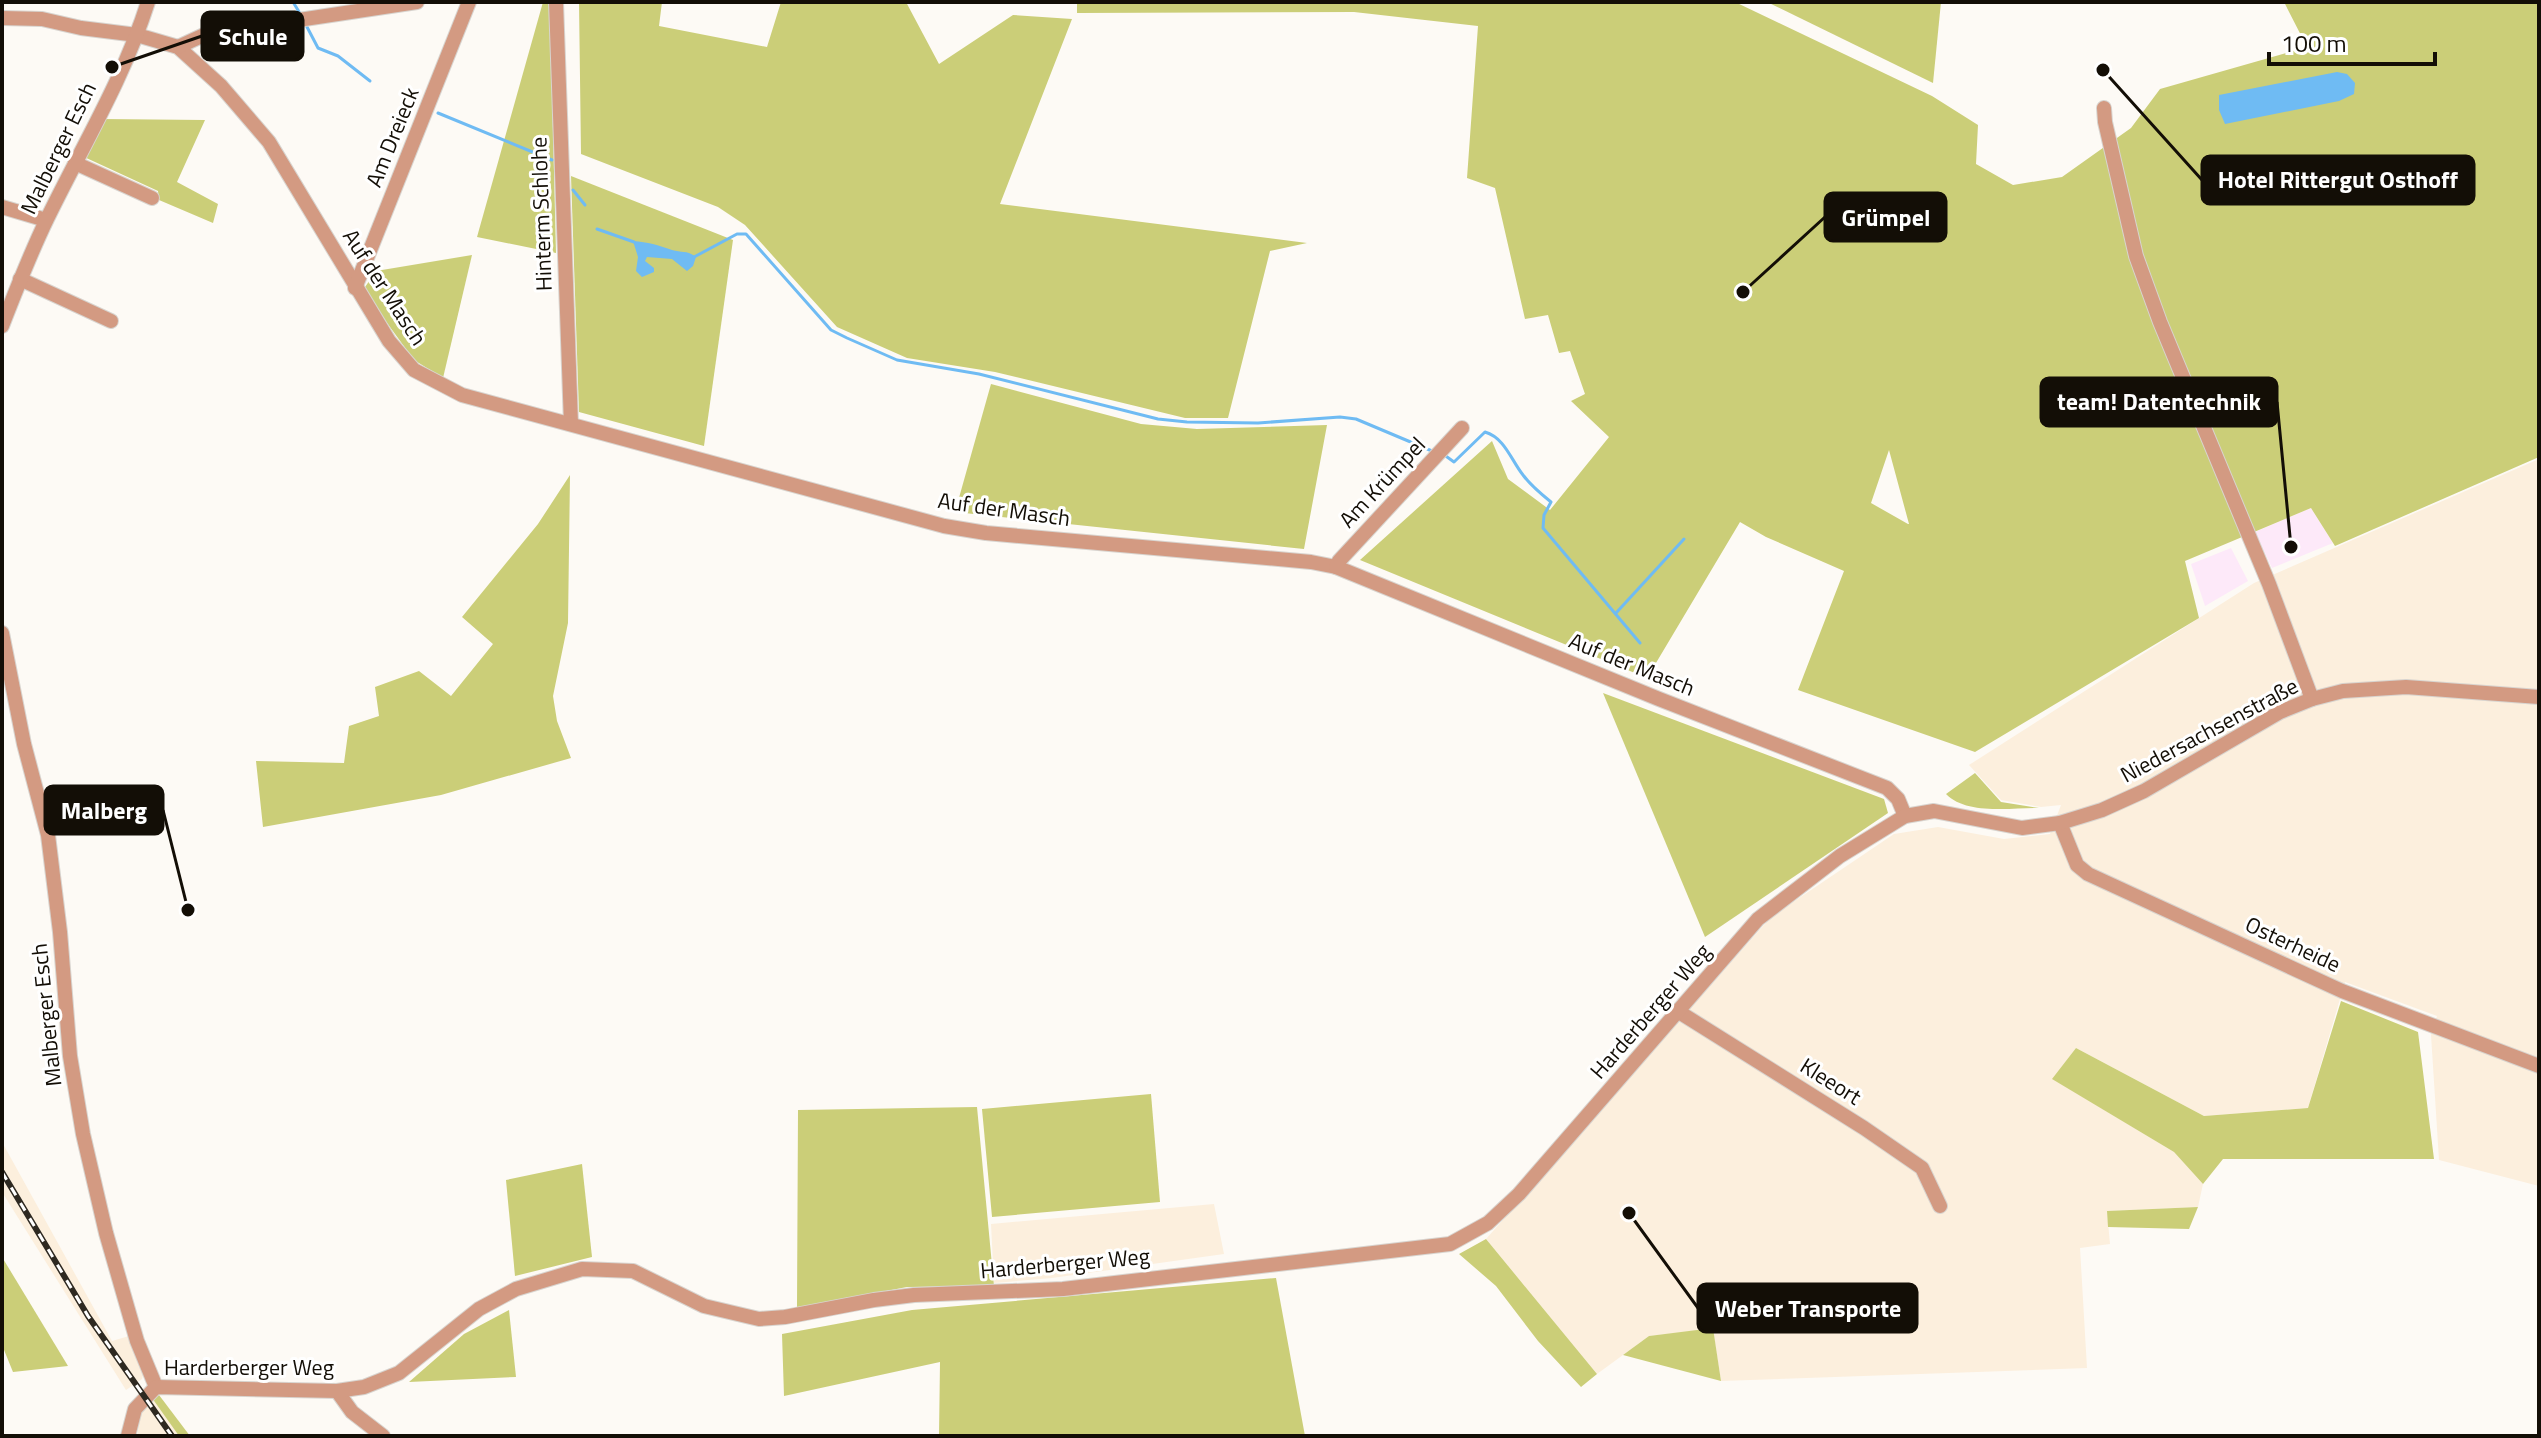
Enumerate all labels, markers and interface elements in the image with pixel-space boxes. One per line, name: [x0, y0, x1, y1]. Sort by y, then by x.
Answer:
callout: Schule: [202, 12, 303, 60]
scale bar: [2269, 16, 2435, 66]
text: Schule: [218, 18, 288, 54]
text: 100 m: [2281, 25, 2347, 61]
street label: Malberger Esch: [11, 76, 105, 220]
street label: Am Dreieck: [357, 81, 428, 192]
street label: Hinterm Schlohe: [521, 136, 561, 292]
callout: Hotel Rittergut Osthoff: [2202, 156, 2474, 204]
text: Hotel Rittergut Osthoff: [2218, 161, 2459, 197]
callout: Grümpel: [1825, 193, 1946, 241]
text: Grümpel: [1842, 199, 1930, 235]
street label: Auf der Masch: [334, 222, 436, 352]
callout: team! Datentechnik: [2041, 378, 2277, 426]
text: team! Datentechnik: [2057, 383, 2262, 419]
street label: Am Krümpel: [1331, 429, 1433, 535]
street label: Auf der Masch: [936, 483, 1072, 535]
street label: Auf der Masch: [1564, 623, 1700, 705]
street label: Niedersachsenstraße: [2114, 669, 2304, 791]
callout: Malberg: [45, 786, 163, 834]
text: Malberg: [61, 792, 147, 828]
street label: Osterheide: [2240, 907, 2346, 981]
street label: Harderberger Weg: [1581, 936, 1719, 1086]
street label: Malberger Esch: [22, 942, 70, 1088]
street label: Kleeort: [1794, 1049, 1869, 1113]
street label: Harderberger Weg: [979, 1239, 1151, 1287]
callout: Weber Transporte: [1698, 1284, 1917, 1332]
text: Weber Transporte: [1715, 1290, 1901, 1326]
street label: Harderberger Weg: [164, 1350, 334, 1384]

